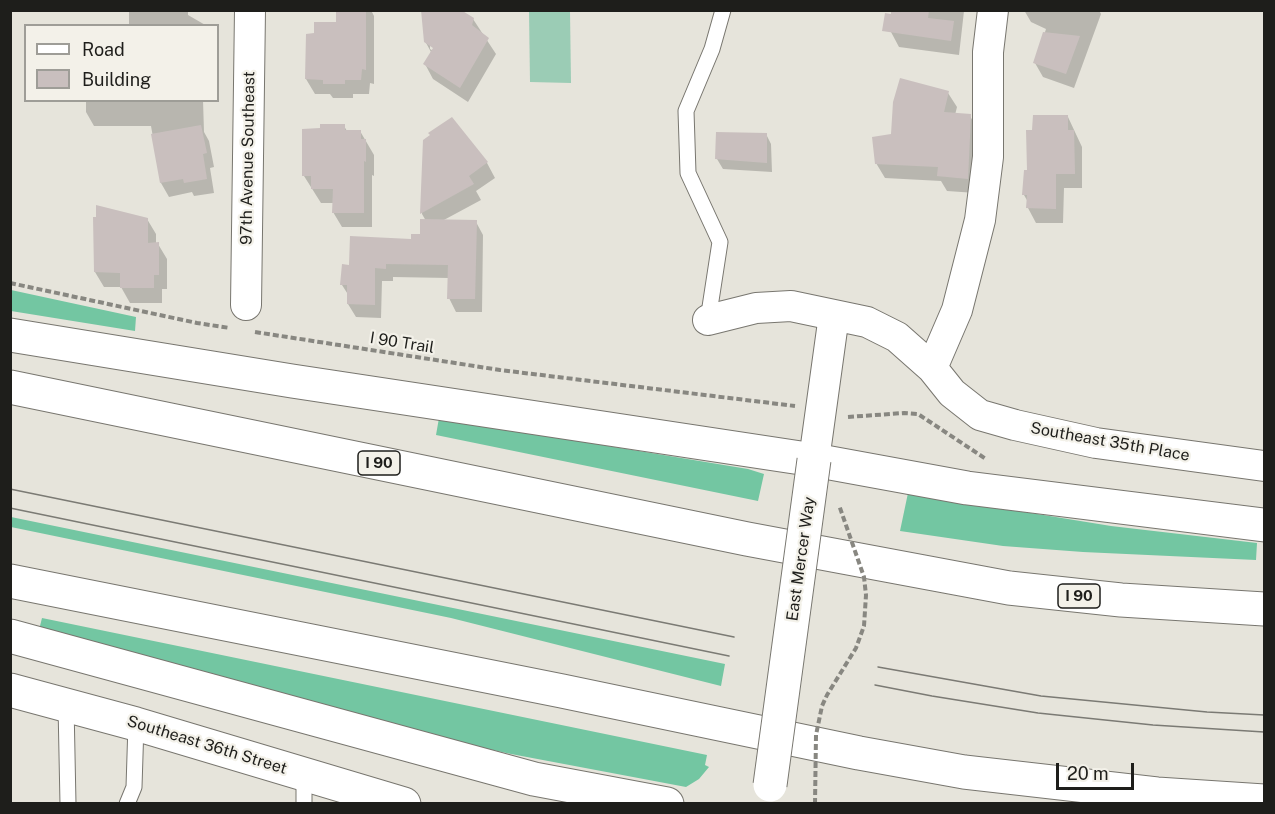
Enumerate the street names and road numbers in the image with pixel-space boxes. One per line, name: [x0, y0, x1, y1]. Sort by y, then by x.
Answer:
street label: 97th Avenue Southeast: [237, 71, 259, 245]
street label: I 90 Trail: [369, 328, 435, 358]
street label: Southeast 35th Place: [1029, 419, 1191, 465]
road number: I 90: [358, 451, 400, 475]
street label: East Mercer Way: [783, 496, 819, 622]
road number: I 90: [1058, 584, 1100, 608]
street label: Southeast 36th Street: [125, 712, 289, 778]

